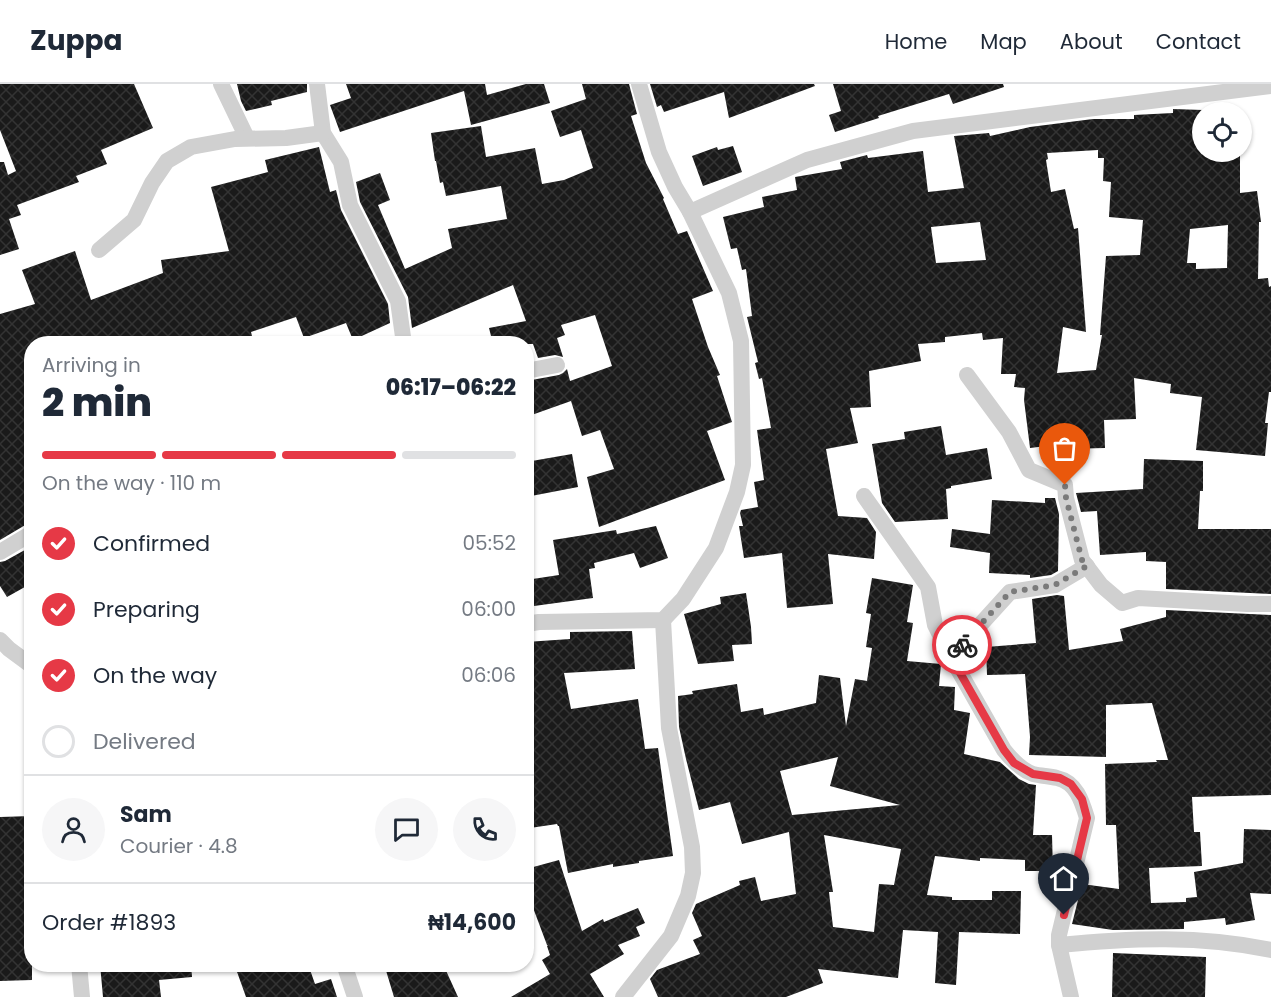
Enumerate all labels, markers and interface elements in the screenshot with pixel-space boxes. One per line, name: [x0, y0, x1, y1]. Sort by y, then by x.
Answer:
text: Zuppa: [30, 21, 123, 60]
text: Home: [885, 27, 947, 56]
text: Map: [980, 27, 1027, 56]
text: About: [1060, 27, 1123, 56]
text: Contact: [1156, 27, 1241, 56]
map controls: [1192, 102, 1252, 162]
button: locate: [1192, 102, 1252, 162]
text: Arriving in: [42, 351, 141, 379]
text: 06:17–06:22: [386, 372, 516, 403]
text: 2 min: [42, 375, 152, 430]
pin: [1039, 423, 1090, 485]
icon: bag: [1048, 432, 1081, 465]
text: On the way · 110 m: [42, 469, 221, 497]
icon: check: [42, 527, 75, 560]
text: Confirmed: [93, 528, 210, 559]
text: 05:52: [463, 529, 516, 557]
icon: check: [42, 593, 75, 626]
text: Preparing: [93, 594, 200, 625]
text: 06:00: [461, 595, 516, 623]
courier: [932, 615, 992, 675]
icon: bike: [946, 629, 979, 662]
icon: check: [42, 659, 75, 692]
text: On the way: [93, 660, 217, 691]
text: 06:06: [461, 661, 516, 689]
text: Delivered: [93, 726, 196, 757]
button: person: [42, 798, 105, 861]
button: chat: [375, 798, 438, 861]
button: phone: [453, 798, 516, 861]
text: Sam: [120, 799, 172, 830]
text: Courier · 4.8: [120, 832, 238, 860]
pin: [1038, 853, 1089, 915]
icon: home: [1047, 862, 1080, 895]
text: Order #1893: [42, 907, 176, 938]
text: ₦14,600: [428, 907, 516, 938]

